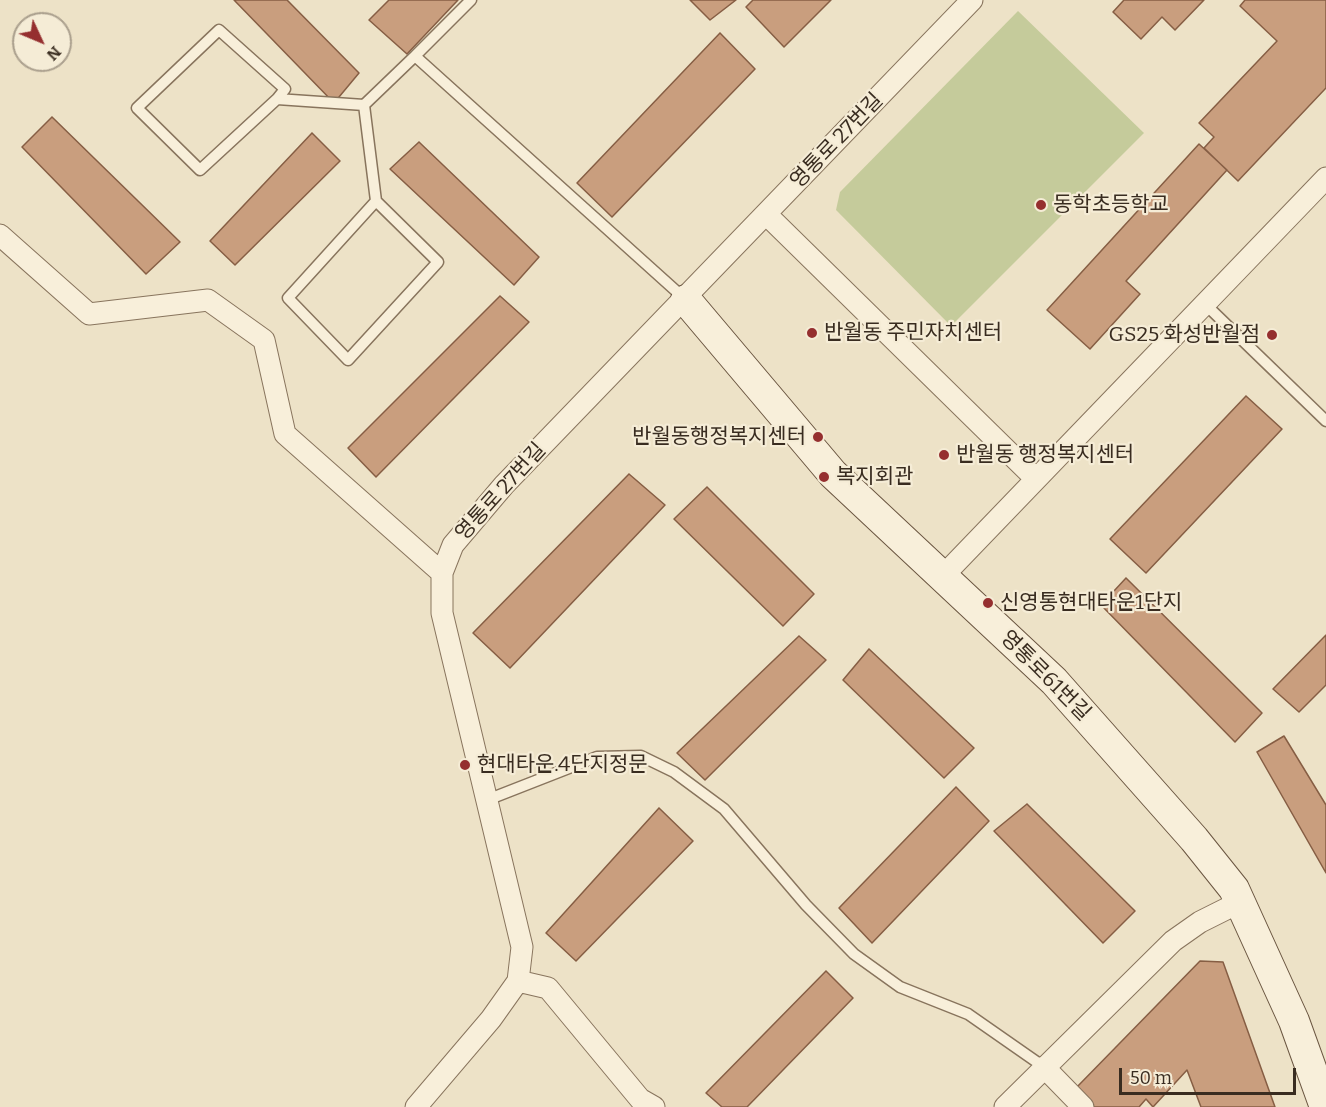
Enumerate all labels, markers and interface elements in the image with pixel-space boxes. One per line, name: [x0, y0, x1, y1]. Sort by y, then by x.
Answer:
north arrow: [12, 12, 72, 72]
text: N: [43, 42, 65, 65]
street label: 영통로 27번길: [785, 88, 889, 194]
place label: 동학초등학교: [1053, 192, 1169, 218]
marker: 동학초등학교: [1034, 198, 1048, 212]
place label: 반월동 주민자치센터: [824, 320, 1002, 346]
place label: GS25 화성반월점: [1108, 322, 1260, 348]
marker: 반월동 주민자치센터: [805, 326, 819, 340]
marker: GS25 화성반월점: [1265, 328, 1279, 342]
place label: 반월동행정복지센터: [632, 424, 806, 450]
marker: 반월동행정복지센터: [811, 430, 825, 444]
street label: 영통로 27번길: [451, 438, 551, 546]
place label: 반월동 행정복지센터: [956, 442, 1134, 468]
marker: 반월동 행정복지센터: [937, 448, 951, 462]
place label: 복지회관: [836, 464, 913, 490]
marker: 복지회관: [817, 470, 831, 484]
place label: 신영통현대타운1단지: [1000, 590, 1182, 616]
marker: 신영통현대타운1단지: [981, 596, 995, 610]
street label: 영통로61번길: [995, 626, 1095, 726]
place label: 현대타운.4단지정문: [477, 752, 648, 778]
marker: 현대타운.4단지정문: [458, 758, 472, 772]
scale bar: [1122, 1056, 1299, 1094]
text: 50 m: [1130, 1067, 1172, 1089]

